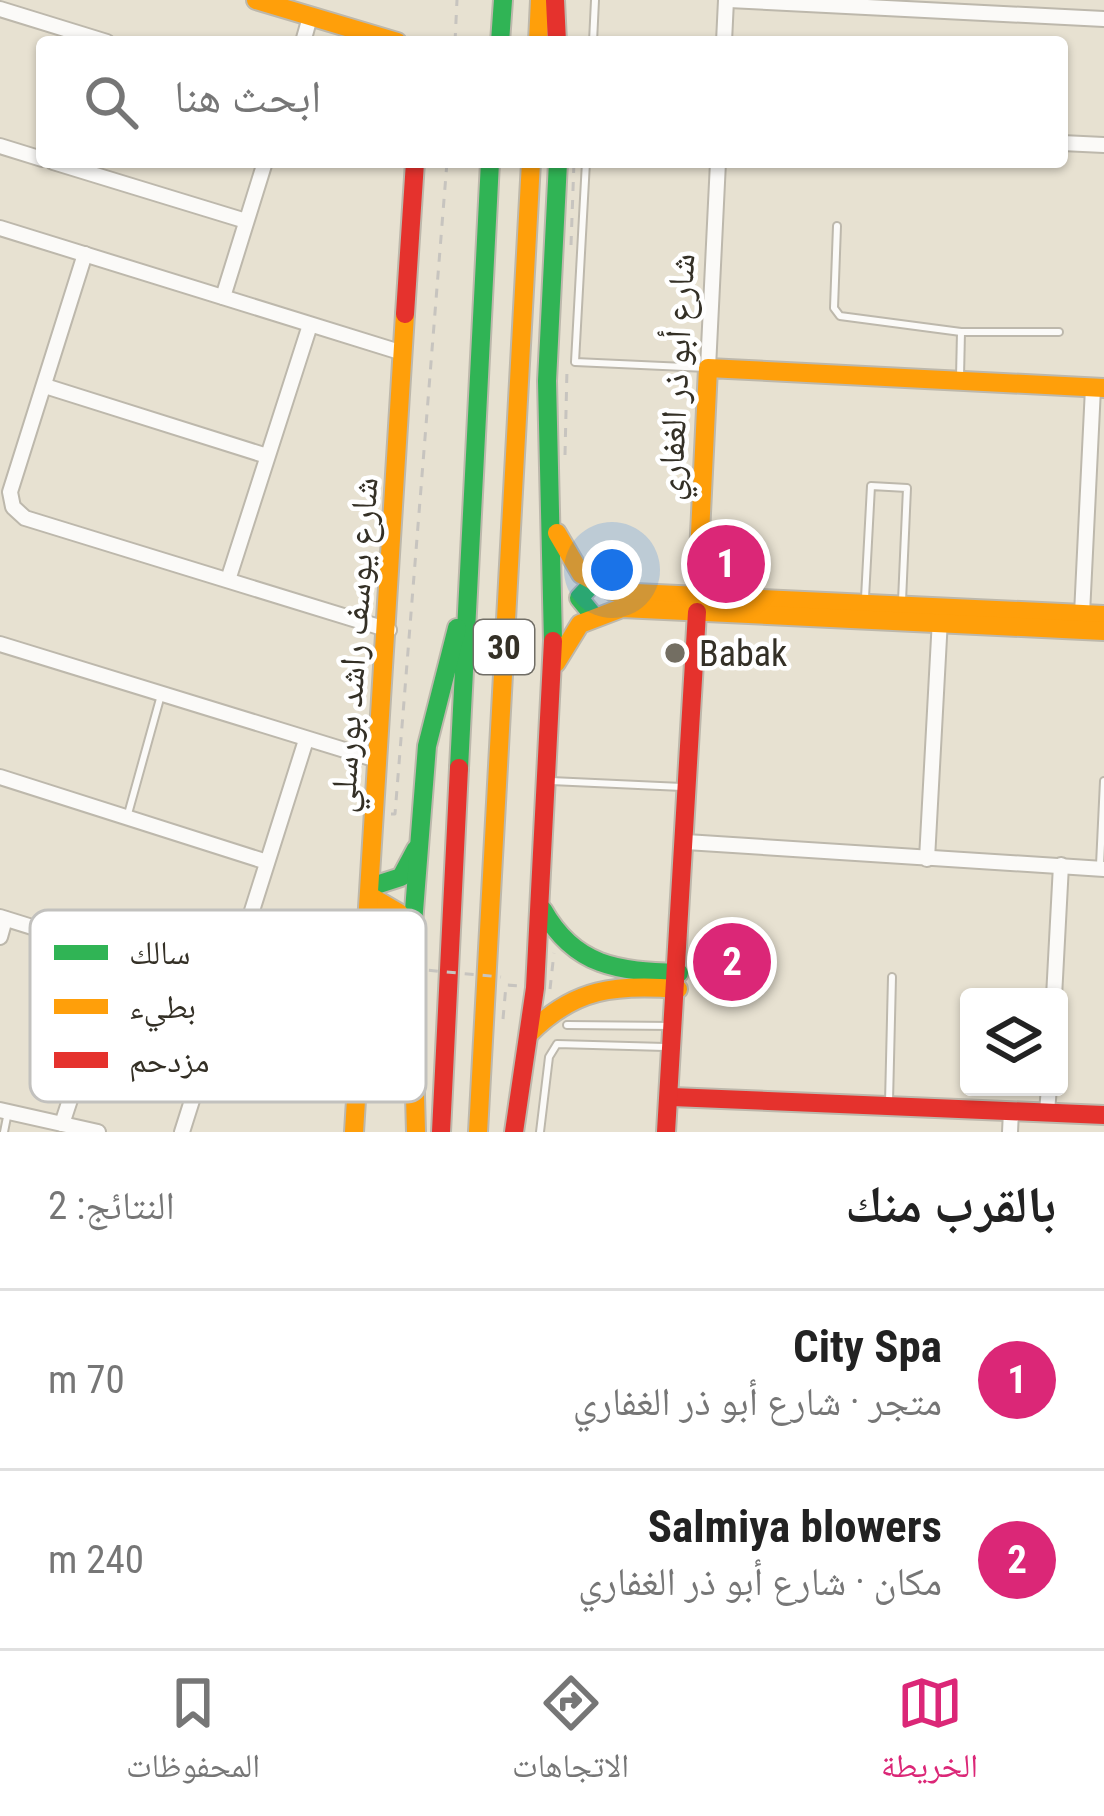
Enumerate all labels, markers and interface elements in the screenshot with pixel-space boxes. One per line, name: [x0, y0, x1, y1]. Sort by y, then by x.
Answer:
search box: [36, 36, 1068, 168]
icon: search: [78, 69, 144, 135]
text: ابحث هنا: [174, 70, 322, 123]
street label: شارع أبو ذر الغفاري: [648, 252, 711, 502]
street label: شارع يوسف راشد بورسلي: [321, 476, 394, 815]
pin: 1: [687, 519, 765, 609]
your location: [582, 540, 642, 600]
road number: 30: [474, 620, 534, 674]
place label: Babak: [699, 633, 787, 675]
marker: Babak: [662, 640, 688, 666]
legend: [30, 910, 426, 1102]
pin: 2: [693, 917, 771, 1007]
text: سالك: [129, 933, 190, 972]
text: بطيء: [129, 987, 196, 1032]
map controls: [960, 988, 1068, 1096]
button: layers: [960, 988, 1068, 1096]
text: مزدحم: [129, 1041, 209, 1083]
text: بالقرب منك: [845, 1175, 1056, 1234]
text: النتائج: 2: [48, 1183, 175, 1229]
text: City Spa: [793, 1320, 942, 1373]
text: 70 m: [48, 1357, 125, 1403]
text: 1: [1007, 1357, 1027, 1403]
text: متجر · شارع أبو ذر الغفاري: [573, 1379, 942, 1425]
text: Salmiya blowers: [648, 1500, 942, 1553]
text: 240 m: [48, 1537, 144, 1583]
text: 2: [1007, 1537, 1027, 1583]
text: مكان · شارع أبو ذر الغفاري: [578, 1559, 942, 1605]
tab: المحفوظات: [126, 1670, 260, 1798]
tab: الاتجاهات: [512, 1670, 629, 1798]
tab: الخريطة: [881, 1670, 978, 1798]

